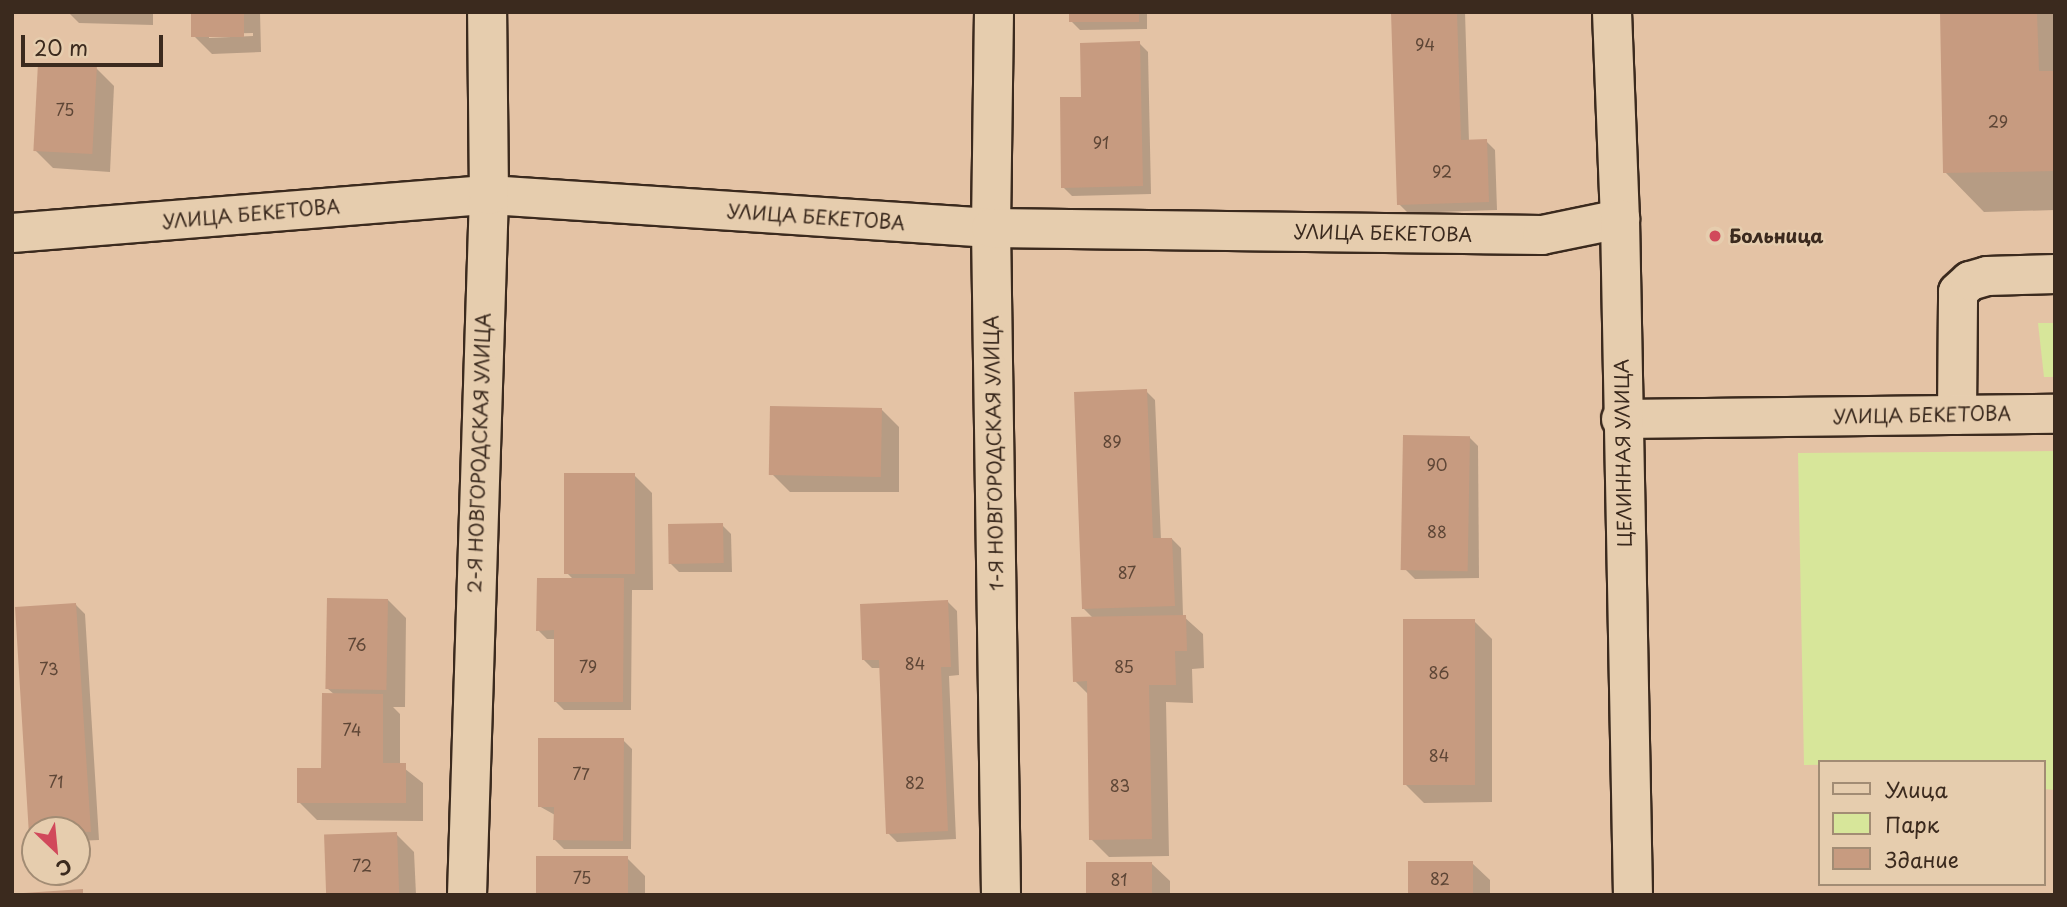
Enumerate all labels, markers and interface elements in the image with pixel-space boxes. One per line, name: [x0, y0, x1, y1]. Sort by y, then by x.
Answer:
scale bar: [24, 21, 166, 65]
text: 20 m: [34, 31, 88, 63]
house number: 94: [1415, 34, 1435, 54]
house number: 75: [56, 99, 74, 119]
house number: 29: [1988, 111, 2008, 131]
house number: 91: [1093, 132, 1109, 152]
house number: 92: [1432, 161, 1452, 181]
street label: УЛИЦА БЕКЕТОВА: [161, 195, 341, 233]
street label: УЛИЦА БЕКЕТОВА: [726, 199, 906, 235]
street label: УЛИЦА БЕКЕТОВА: [1293, 220, 1473, 246]
place label: Больница: [1729, 225, 1824, 247]
marker: Больница: [1707, 228, 1723, 244]
street label: 2-Я НОВГОРОДСКАЯ УЛИЦА: [463, 312, 495, 594]
street label: 1-Я НОВГОРОДСКАЯ УЛИЦА: [980, 315, 1008, 591]
street label: ЦЕЛИННАЯ УЛИЦА: [1610, 359, 1636, 547]
street label: УЛИЦА БЕКЕТОВА: [1832, 402, 2012, 428]
house number: 89: [1102, 431, 1122, 451]
house number: 90: [1426, 454, 1448, 474]
house number: 88: [1427, 521, 1447, 541]
house number: 87: [1118, 562, 1136, 582]
house number: 76: [347, 634, 367, 654]
house number: 84: [905, 653, 925, 673]
house number: 79: [579, 656, 597, 676]
house number: 85: [1114, 656, 1134, 676]
house number: 73: [39, 658, 59, 678]
house number: 86: [1429, 662, 1449, 682]
house number: 74: [343, 719, 361, 739]
house number: 84: [1429, 745, 1449, 765]
legend: [1818, 760, 2046, 886]
house number: 77: [572, 763, 590, 783]
house number: 71: [49, 771, 63, 791]
house number: 82: [905, 772, 925, 792]
text: Улица: [1885, 773, 1948, 805]
house number: 83: [1110, 775, 1130, 795]
text: Парк: [1885, 808, 1939, 840]
north arrow: [21, 816, 91, 886]
text: Здание: [1885, 843, 1959, 875]
text: С: [52, 852, 77, 884]
house number: 72: [352, 855, 372, 875]
house number: 75: [573, 867, 591, 887]
house number: 82: [1430, 868, 1450, 888]
house number: 81: [1110, 869, 1128, 889]

